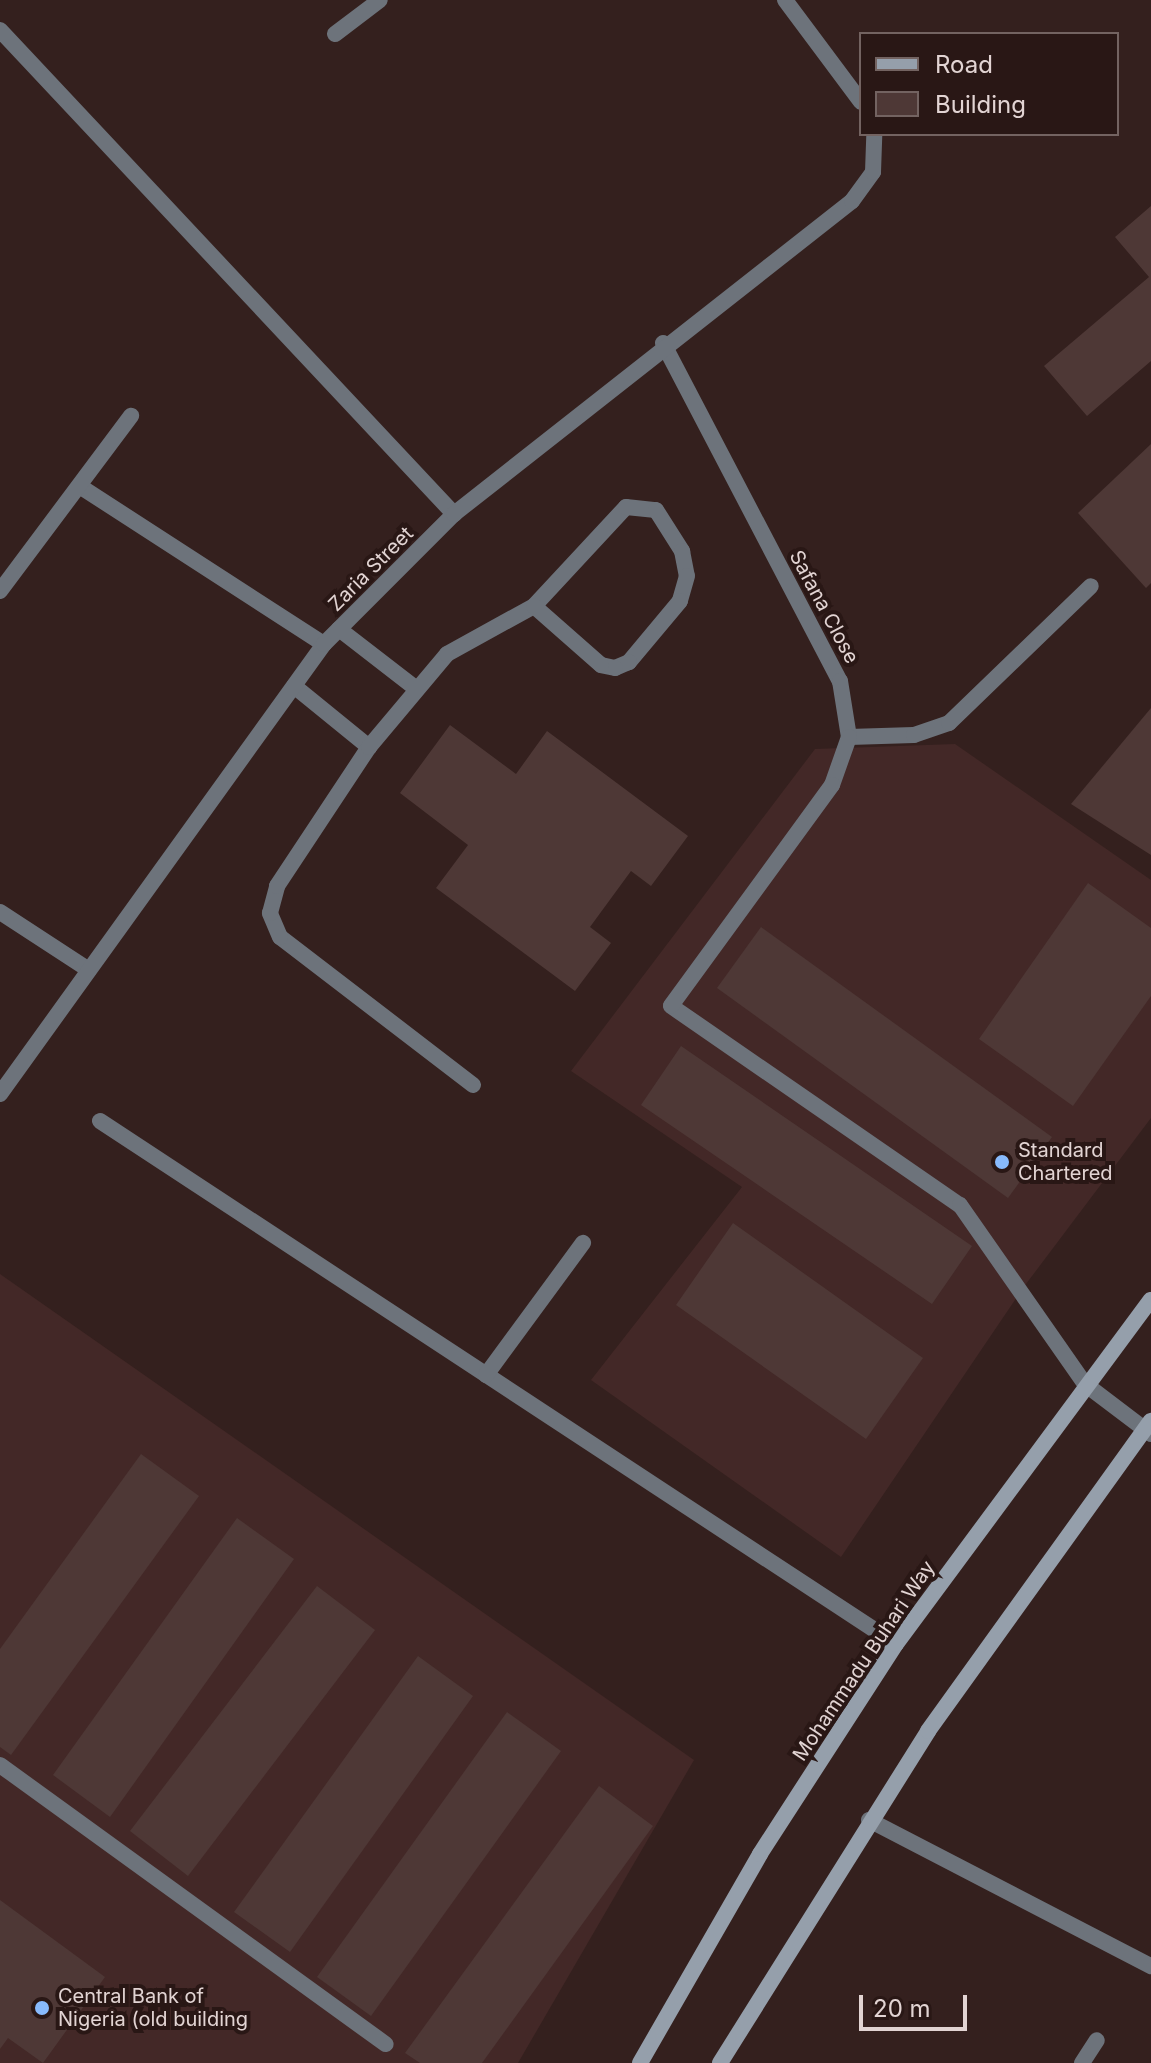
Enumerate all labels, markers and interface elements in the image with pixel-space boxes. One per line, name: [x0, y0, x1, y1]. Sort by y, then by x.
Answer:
legend: [859, 32, 1119, 136]
text: Road: [935, 50, 993, 79]
text: Building: [935, 90, 1026, 119]
street label: Zaria Street: [324, 522, 418, 616]
street label: Safana Close: [784, 546, 864, 668]
place label: Standard Chartered: [1018, 1138, 1113, 1185]
marker: Standard Chartered: [993, 1153, 1011, 1171]
street label: Mohammadu Buhari Way: [788, 1556, 940, 1766]
scale bar: [863, 1979, 971, 2029]
place label: Central Bank of Nigeria (old building: [58, 1984, 248, 2031]
text: 20 m: [873, 1994, 931, 2023]
marker: Central Bank of Nigeria (old building: [33, 1999, 51, 2017]

